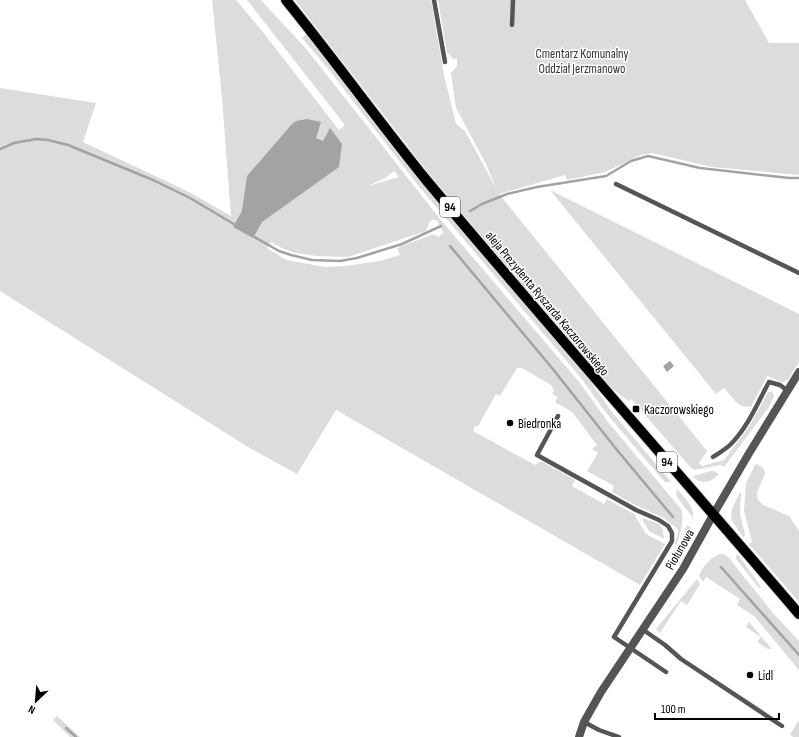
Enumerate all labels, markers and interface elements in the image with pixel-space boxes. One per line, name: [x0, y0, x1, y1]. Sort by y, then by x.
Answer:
park label: Cmentarz Komunalny Oddział Jerzmanowo: [535, 46, 629, 77]
road number: 94: [440, 197, 460, 217]
street label: aleja Prezydenta Ryszarda Kaczorowskiego: [482, 228, 612, 379]
place label: Kaczorowskiego: [644, 402, 714, 418]
marker: Kaczorowskiego: [631, 404, 641, 414]
place label: Biedronka: [518, 416, 561, 432]
marker: Biedronka: [505, 418, 515, 428]
road number: 94: [657, 452, 677, 472]
street label: Piołunowa: [662, 526, 698, 573]
place label: Lidl: [758, 668, 773, 684]
marker: Lidl: [745, 670, 755, 680]
north arrow: [16, 681, 56, 721]
scale bar: [655, 695, 779, 721]
text: N: [26, 702, 37, 717]
text: 100 m: [661, 702, 686, 717]

